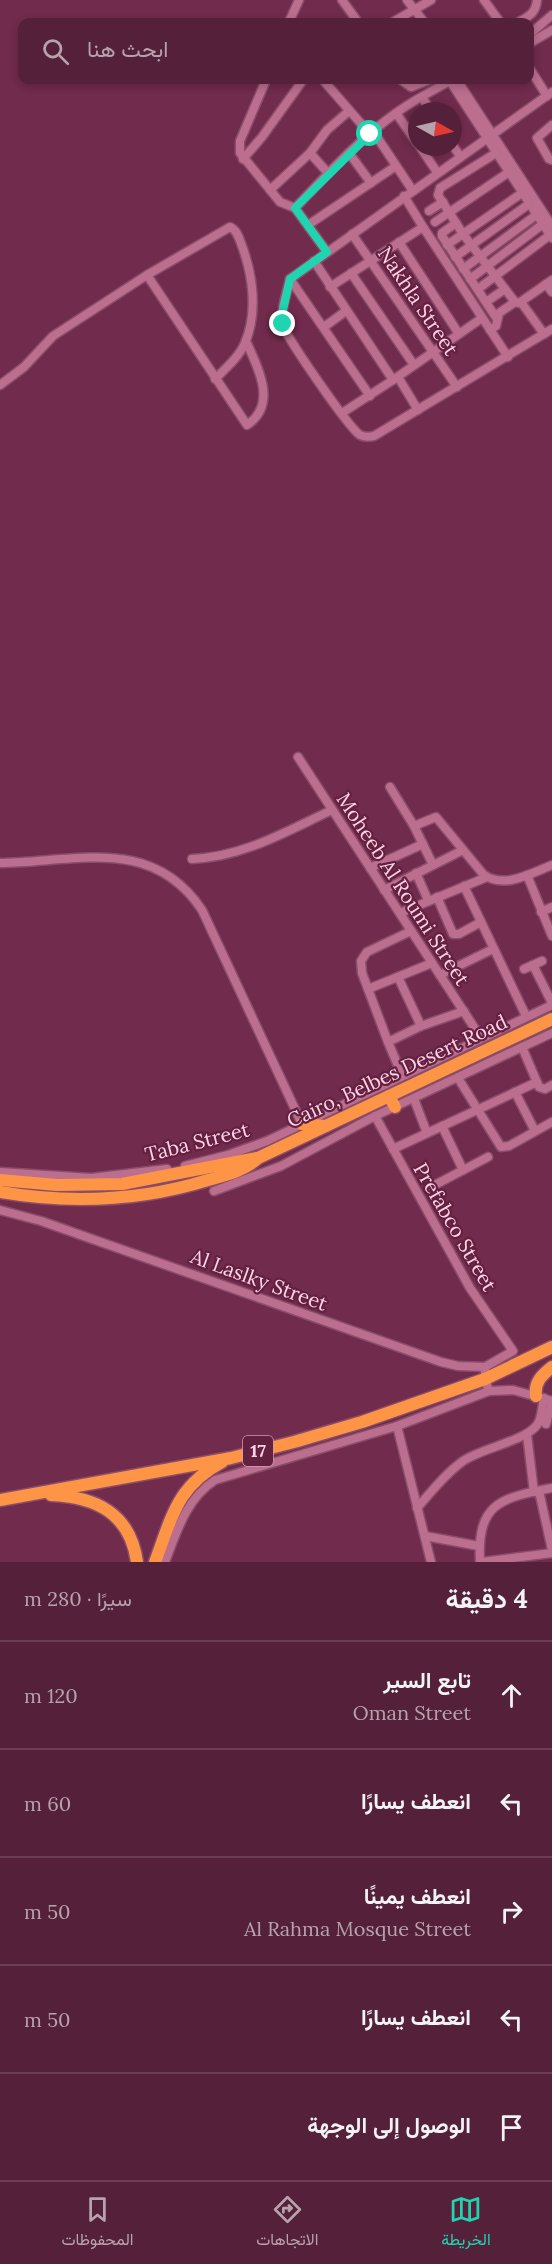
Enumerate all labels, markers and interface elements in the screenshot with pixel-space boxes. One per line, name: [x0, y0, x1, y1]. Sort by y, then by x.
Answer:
search box: [18, 18, 534, 84]
icon: search: [39, 35, 72, 68]
text: ابحث هنا: [87, 35, 168, 63]
north arrow: [408, 102, 462, 156]
route start: [356, 120, 382, 146]
street label: Nakhla Street: [373, 242, 464, 360]
route end: [269, 310, 295, 336]
street label: Moheeb Al Roumi Street: [332, 788, 475, 990]
street label: Cairo, Belbes Desert Road: [283, 1008, 511, 1133]
street label: Taba Street: [142, 1116, 252, 1167]
street label: Prefabco Street: [409, 1158, 502, 1296]
street label: Al Laslky Street: [187, 1243, 331, 1316]
road number: 17: [243, 1436, 273, 1466]
text: 4 دقيقة: [446, 1582, 528, 1615]
text: سيرًا · 280 m: [24, 1586, 132, 1611]
text: تابع السير: [383, 1666, 471, 1694]
icon: ahead: [495, 1679, 528, 1712]
text: 120 m: [24, 1683, 78, 1708]
text: Oman Street: [353, 1700, 471, 1725]
text: انعطف يسارًا: [361, 1787, 471, 1815]
icon: left: [495, 1787, 528, 1820]
text: 60 m: [24, 1791, 71, 1816]
text: انعطف يمينًا: [364, 1882, 471, 1910]
icon: right: [495, 1895, 528, 1928]
text: 50 m: [24, 1899, 70, 1924]
text: Al Rahma Mosque Street: [244, 1916, 471, 1941]
text: انعطف يسارًا: [361, 2003, 471, 2031]
icon: left: [495, 2003, 528, 2036]
text: 50 m: [24, 2007, 70, 2032]
text: الوصول إلى الوجهة: [307, 2111, 471, 2139]
icon: arrive: [495, 2111, 528, 2144]
tab: المحفوظات: [61, 2193, 134, 2254]
tab: الاتجاهات: [256, 2193, 318, 2254]
tab: الخريطة: [441, 2193, 491, 2254]

